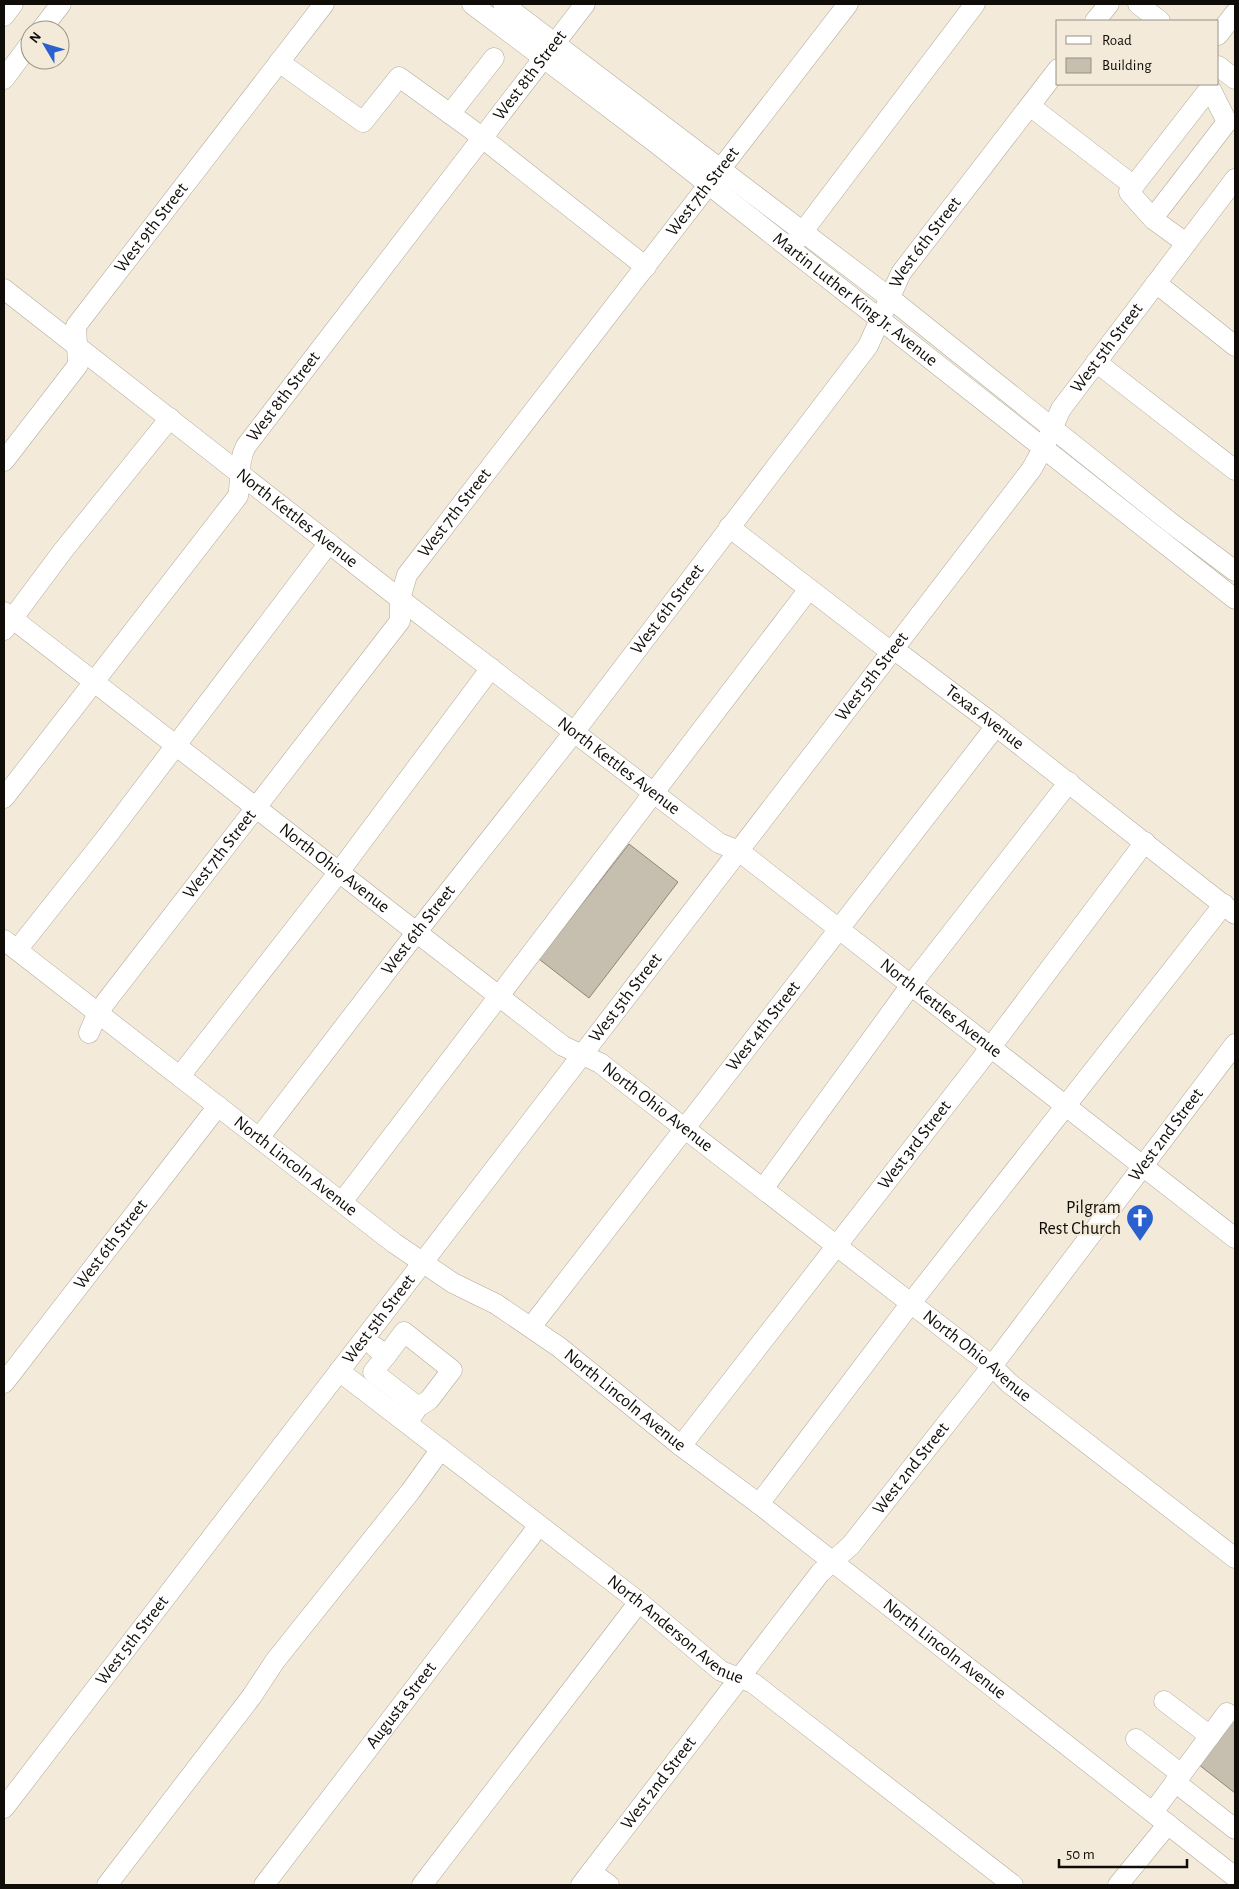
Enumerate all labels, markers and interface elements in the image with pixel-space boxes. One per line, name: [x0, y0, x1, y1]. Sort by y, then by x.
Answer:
north arrow: [20, 20, 70, 70]
legend: [1056, 20, 1219, 85]
street label: West 8th Street: [490, 27, 570, 124]
text: N: [27, 29, 44, 46]
text: Road: [1102, 33, 1132, 48]
text: Building: [1102, 58, 1152, 73]
street label: West 7th Street: [663, 144, 743, 240]
street label: West 9th Street: [111, 179, 192, 276]
street label: West 6th Street: [887, 194, 965, 291]
street label: Martin Luther King Jr. Avenue: [769, 230, 941, 370]
street label: West 5th Street: [1068, 300, 1147, 396]
street label: West 8th Street: [244, 348, 324, 445]
street label: North Kettles Avenue: [233, 465, 361, 571]
street label: West 7th Street: [415, 465, 495, 561]
street label: West 6th Street: [628, 561, 708, 658]
street label: West 5th Street: [833, 629, 912, 725]
street label: Texas Avenue: [942, 682, 1027, 753]
street label: North Kettles Avenue: [554, 714, 683, 818]
street label: West 7th Street: [180, 806, 260, 902]
street label: North Ohio Avenue: [276, 820, 393, 917]
street label: West 6th Street: [378, 882, 459, 978]
street label: West 5th Street: [586, 950, 666, 1046]
street label: North Kettles Avenue: [877, 956, 1005, 1061]
street label: West 4th Street: [723, 978, 804, 1075]
street label: North Ohio Avenue: [599, 1059, 716, 1156]
street label: West 2nd Street: [1126, 1085, 1207, 1185]
street label: West 3rd Street: [875, 1097, 955, 1193]
street label: North Lincoln Avenue: [230, 1113, 360, 1220]
street label: West 6th Street: [71, 1196, 151, 1293]
place label: Pilgram Rest Church: [1038, 1199, 1121, 1238]
church icon: Pilgram Rest Church: [1125, 1203, 1155, 1242]
street label: West 5th Street: [339, 1271, 419, 1367]
street label: North Ohio Avenue: [919, 1307, 1034, 1406]
street label: North Lincoln Avenue: [561, 1346, 689, 1455]
street label: West 2nd Street: [870, 1419, 953, 1518]
street label: North Anderson Avenue: [604, 1572, 746, 1688]
street label: West 5th Street: [93, 1592, 172, 1689]
street label: North Lincoln Avenue: [879, 1596, 1009, 1703]
street label: Augusta Street: [363, 1659, 440, 1752]
street label: West 2nd Street: [618, 1734, 700, 1833]
scale bar: [1059, 1836, 1186, 1868]
text: 50 m: [1066, 1847, 1095, 1862]

